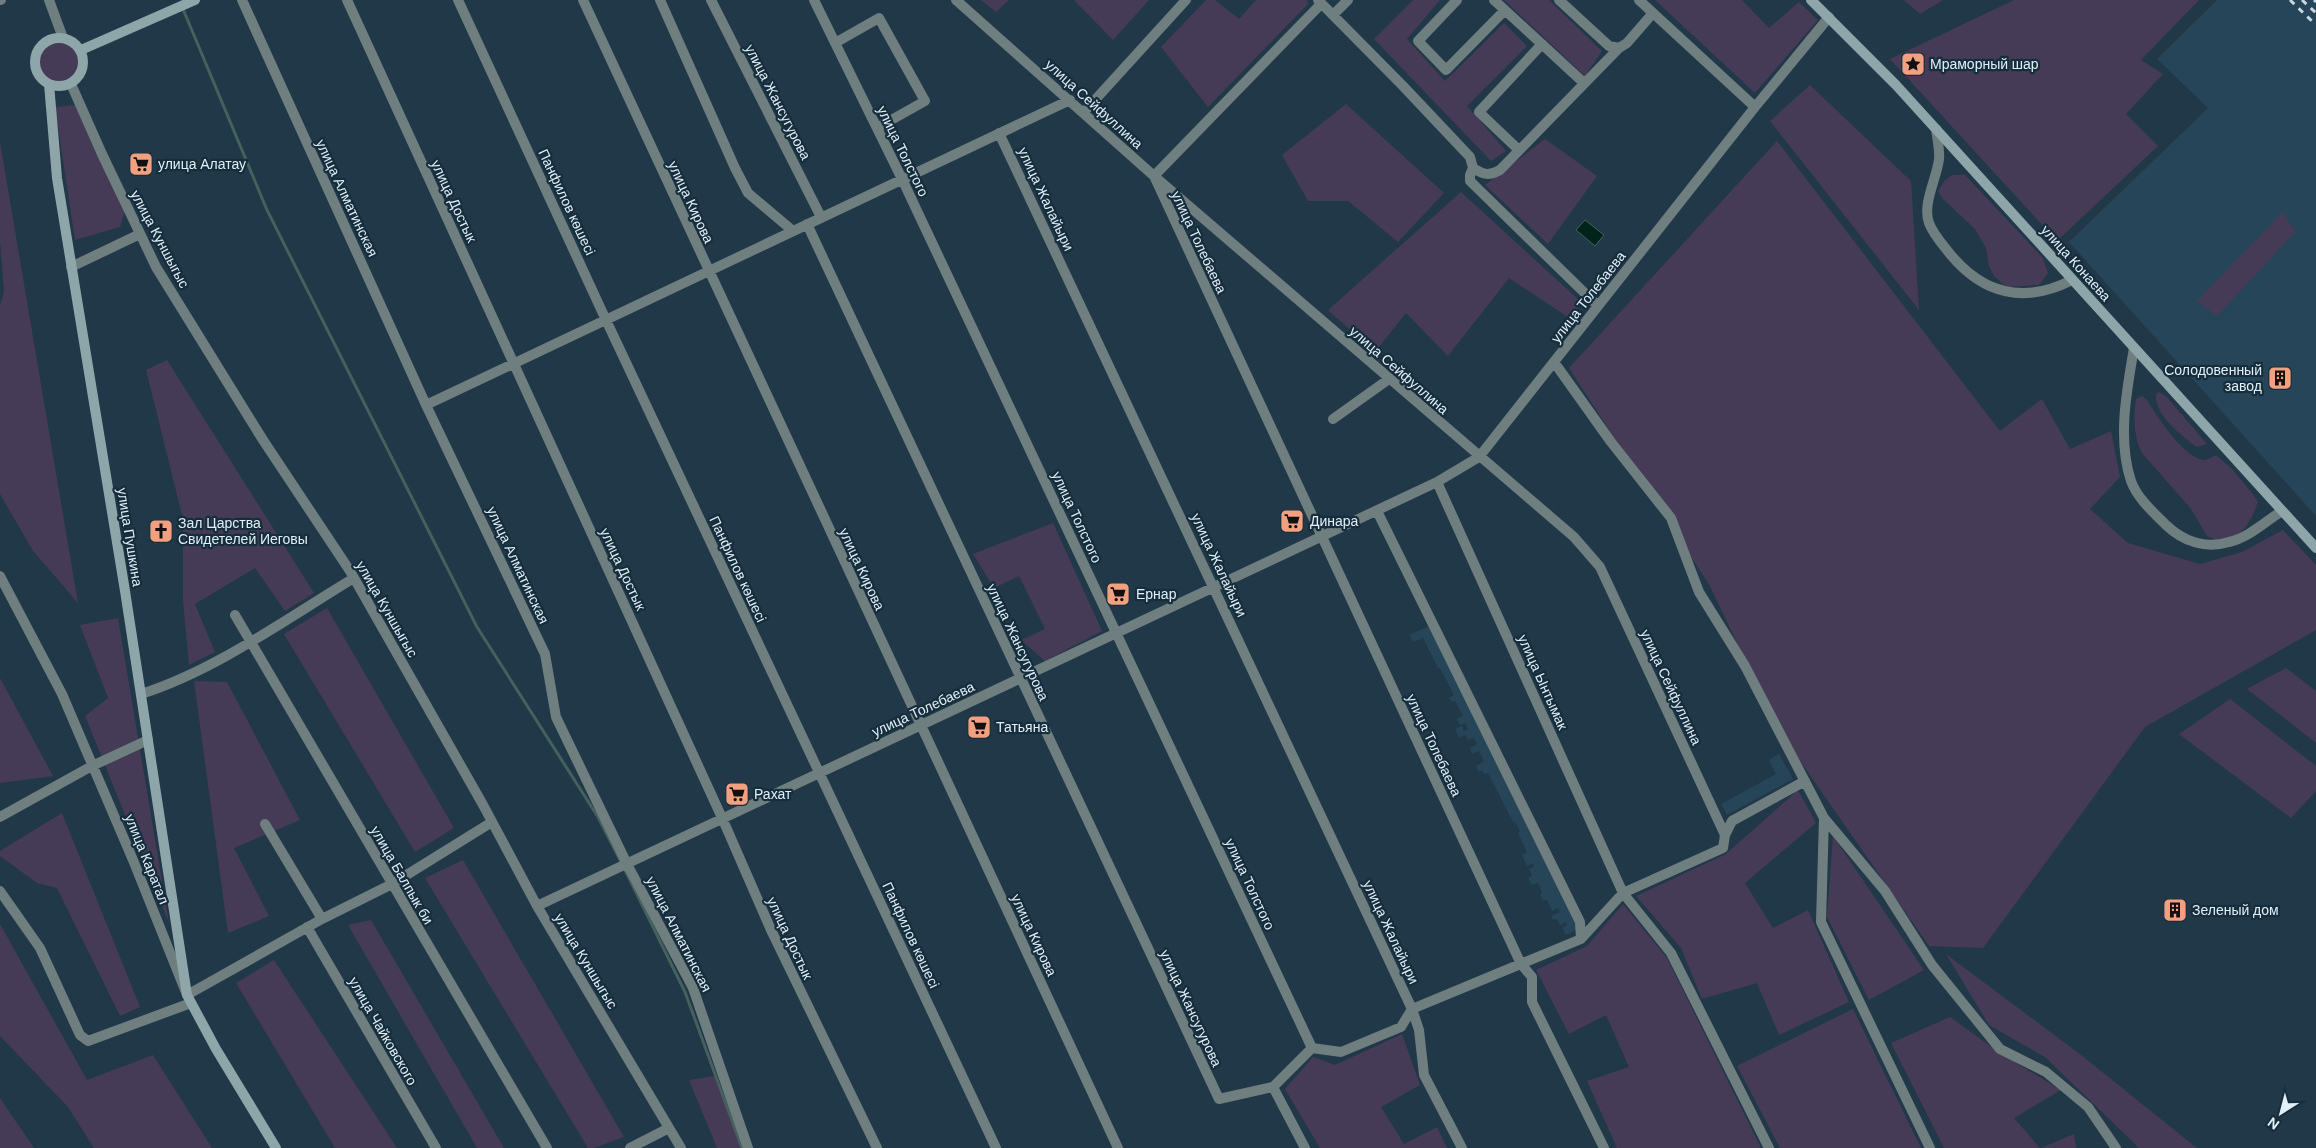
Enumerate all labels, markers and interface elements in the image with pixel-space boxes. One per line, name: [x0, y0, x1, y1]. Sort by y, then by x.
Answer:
street label: улица Жансугурова: [741, 41, 815, 163]
place icon: Мраморный шар: [1900, 51, 1926, 77]
street label: улица Сейфуллина: [1041, 55, 1147, 153]
place label: Мраморный шар: [1930, 55, 2039, 73]
street label: улица Толстого: [873, 103, 933, 200]
street label: улица Алматинская: [312, 136, 382, 260]
street label: улица Жалайыри: [1014, 144, 1078, 254]
street label: Панфилов көшесі: [534, 146, 600, 258]
supermarket icon: улица Алатау: [128, 151, 154, 177]
place label: улица Алатау: [158, 155, 246, 173]
street label: улица Достык: [427, 157, 481, 246]
street label: улица Кирова: [664, 158, 718, 246]
street label: улица Куншыгыс: [127, 187, 193, 291]
street label: улица Толебаева: [1167, 188, 1231, 296]
street label: улица Конаева: [2037, 221, 2115, 305]
street label: улица Толебаева: [1547, 247, 1629, 346]
street label: улица Сейфуллина: [1346, 322, 1452, 418]
place label: Солодовенный завод: [2164, 361, 2262, 395]
building icon: Солодовенный завод: [2267, 365, 2293, 391]
street label: улица Толстого: [1048, 468, 1106, 566]
street label: улица Пушкина: [113, 486, 147, 588]
street label: улица Алматинская: [483, 503, 553, 627]
supermarket icon: Динара: [1279, 508, 1305, 534]
street label: улица Жалайыри: [1187, 510, 1251, 620]
place label: Динара: [1310, 512, 1359, 530]
street label: Панфилов көшесі: [705, 513, 771, 625]
place label: Зал Царства Свидетелей Иеговы: [178, 514, 308, 548]
church icon: Зал Царства Свидетелей Иеговы: [148, 518, 174, 544]
street label: улица Достык: [596, 525, 650, 614]
street label: улица Кирова: [835, 525, 889, 613]
street label: улица Куншыгыс: [352, 557, 422, 661]
street label: улица Жансугурова: [983, 580, 1053, 704]
supermarket icon: Ернар: [1105, 581, 1131, 607]
place label: Ернар: [1136, 585, 1177, 603]
street label: улица Сейфуллина: [1636, 626, 1706, 748]
street label: улица Ынтымак: [1514, 632, 1572, 733]
street label: улица Толебаева: [869, 677, 977, 741]
street label: улица Толебаева: [1402, 691, 1466, 799]
supermarket icon: Татьяна: [966, 714, 992, 740]
place label: Татьяна: [996, 718, 1048, 736]
supermarket icon: Рахат: [724, 781, 750, 807]
place label: Рахат: [754, 785, 792, 803]
street label: улица Каратал: [121, 811, 173, 907]
street label: улица Балпык би: [367, 823, 437, 927]
street label: улица Толстого: [1221, 835, 1279, 933]
street label: улица Алматинская: [642, 873, 716, 995]
street label: улица Жалайыри: [1359, 877, 1423, 987]
street label: Панфилов көшесі: [878, 879, 944, 991]
street label: улица Кирова: [1007, 891, 1061, 979]
street label: улица Достык: [763, 894, 817, 983]
building icon: Зеленый дом: [2162, 897, 2188, 923]
place label: Зеленый дом: [2192, 901, 2279, 919]
street label: улица Куншыгыс: [550, 910, 622, 1012]
street label: улица Жансугурова: [1156, 946, 1226, 1070]
street label: улица Чайковского: [345, 974, 421, 1089]
north arrow: [2256, 1088, 2306, 1138]
text: N: [2264, 1113, 2283, 1134]

